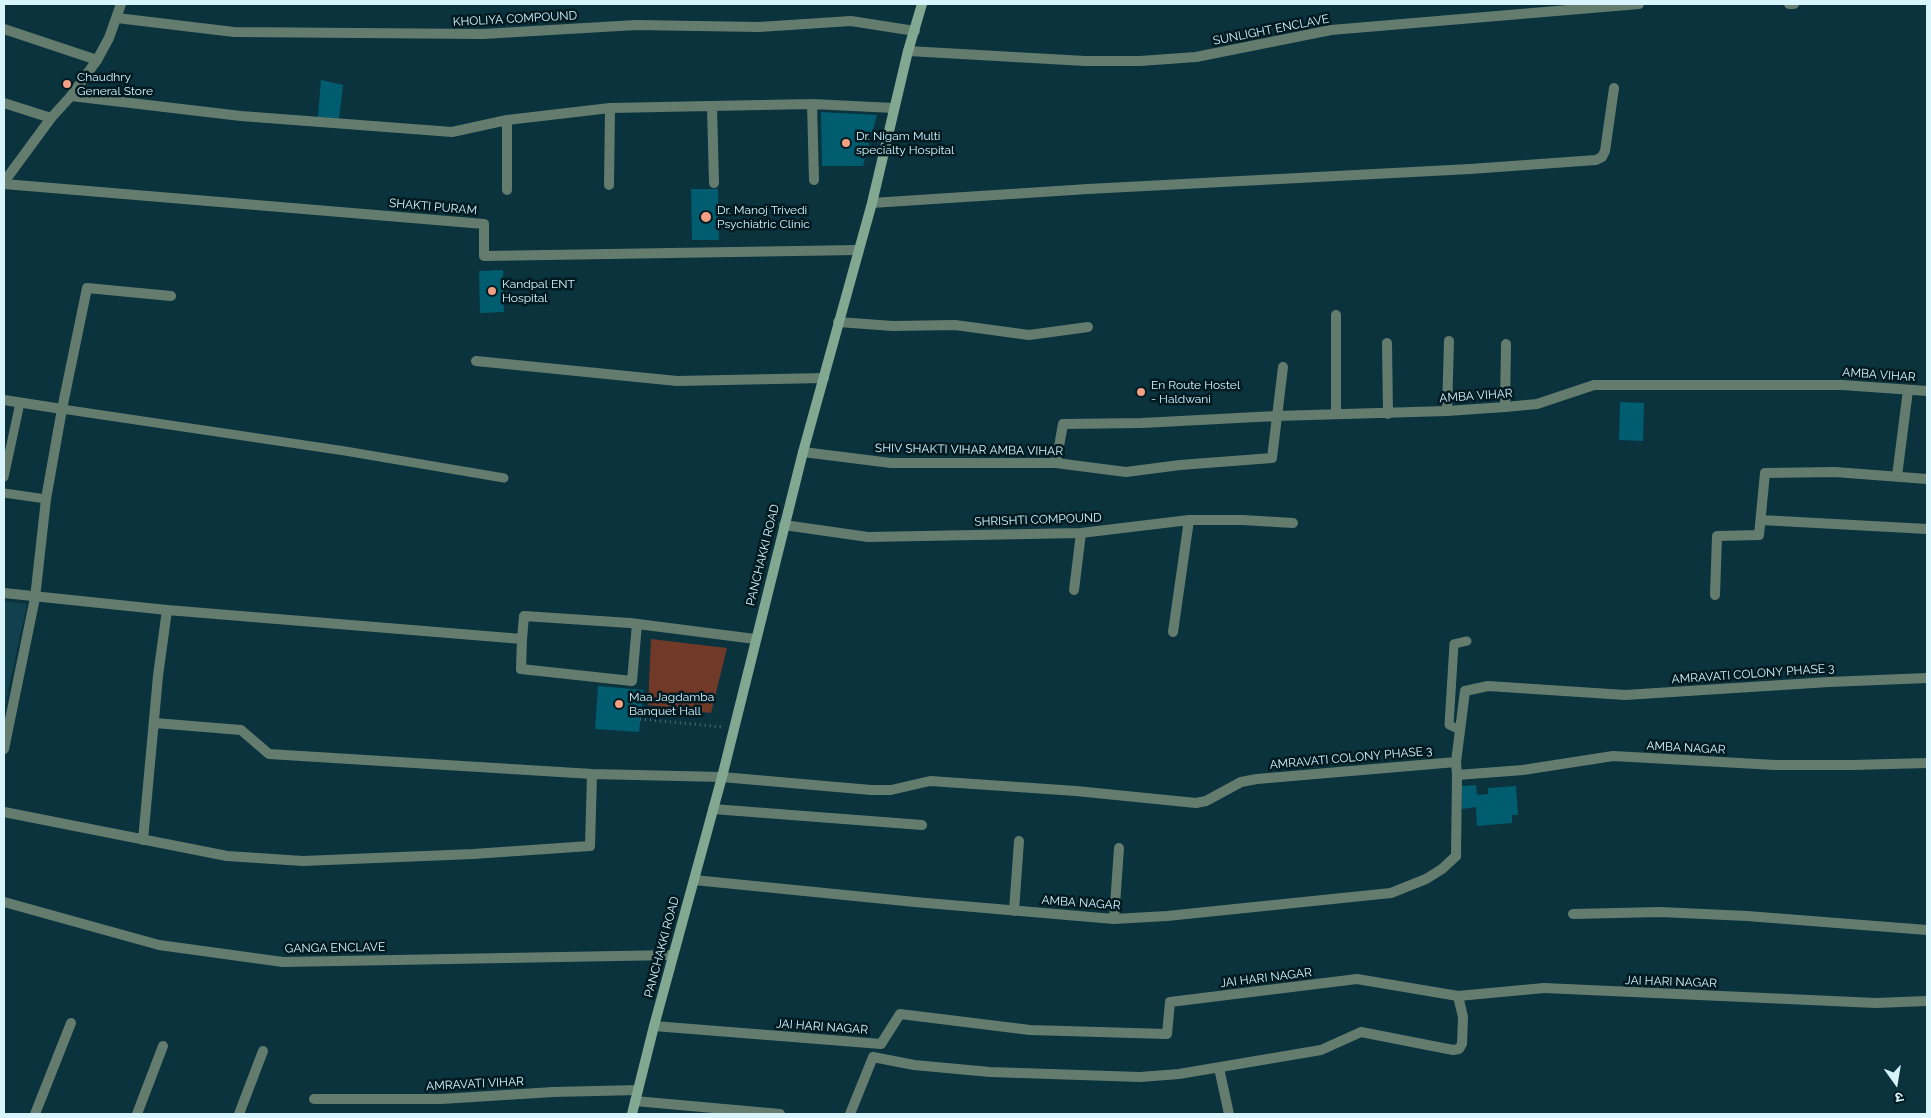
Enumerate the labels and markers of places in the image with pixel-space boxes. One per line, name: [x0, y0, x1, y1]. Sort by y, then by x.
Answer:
place label: Chaudhry General Store: [77, 70, 153, 98]
marker: Chaudhry General Store: [61, 78, 73, 90]
place label: Dr. Nigam Multi specialty Hospital: [856, 129, 954, 157]
marker: Dr. Nigam Multi specialty Hospital: [840, 137, 852, 149]
place label: Dr. Manoj Trivedi Psychiatric Clinic: [717, 203, 810, 231]
marker: Dr. Manoj Trivedi Psychiatric Clinic: [699, 210, 713, 224]
place label: Kandpal ENT Hospital: [502, 277, 575, 305]
marker: Kandpal ENT Hospital: [486, 285, 498, 297]
place label: En Route Hostel - Haldwani: [1151, 378, 1240, 406]
marker: En Route Hostel - Haldwani: [1135, 386, 1147, 398]
place label: Maa Jagdamba Banquet Hall: [629, 690, 714, 718]
marker: Maa Jagdamba Banquet Hall: [613, 698, 625, 710]

